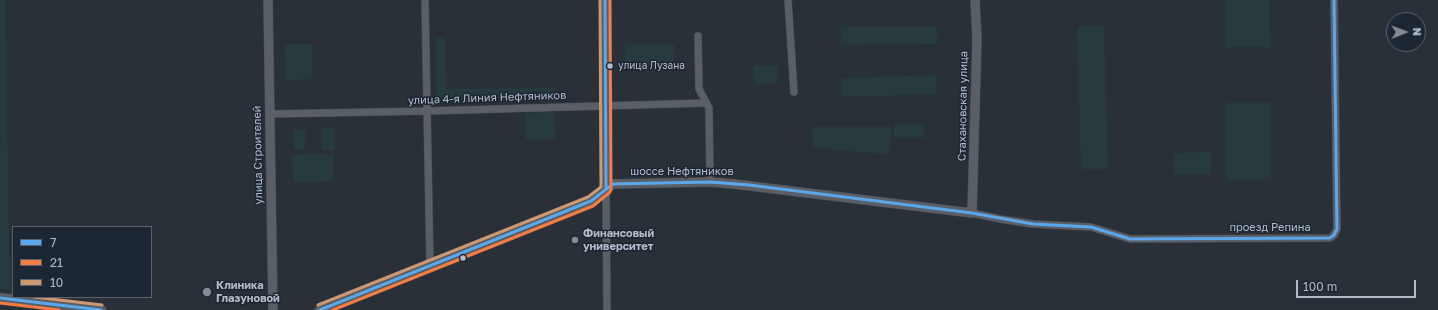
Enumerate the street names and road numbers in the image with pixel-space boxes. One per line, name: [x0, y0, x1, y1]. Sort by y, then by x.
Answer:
street label: Стахановская улица: [955, 51, 971, 161]
street label: улица 4-я Линия Нефтяников: [408, 89, 566, 107]
street label: улица Строителей: [251, 105, 265, 205]
street label: шоссе Нефтяников: [630, 165, 734, 179]
street label: проезд Репина: [1229, 221, 1311, 235]

